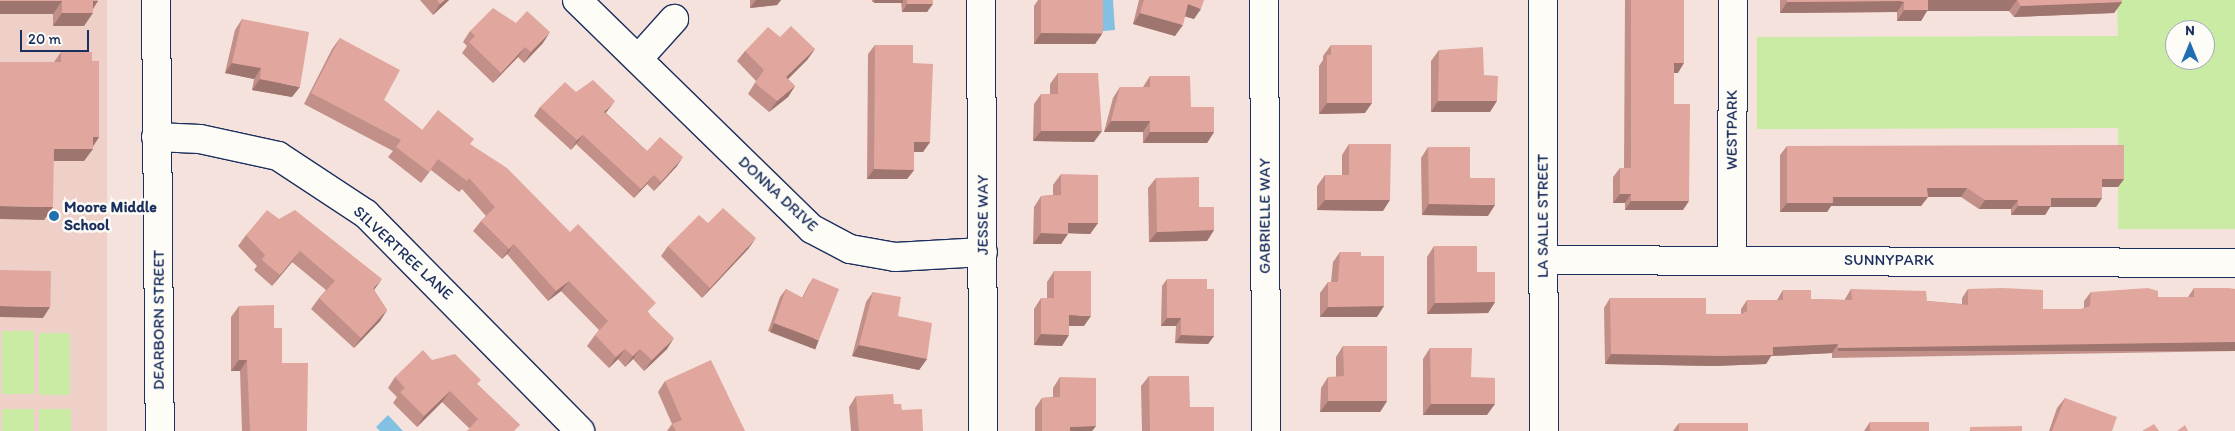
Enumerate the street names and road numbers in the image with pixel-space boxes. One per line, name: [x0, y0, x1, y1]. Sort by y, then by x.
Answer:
street label: WESTPARK: [1722, 90, 1742, 170]
street label: DONNA DRIVE: [734, 152, 822, 236]
street label: LA SALLE STREET: [1533, 154, 1553, 278]
street label: GABRIELLE WAY: [1255, 158, 1275, 274]
street label: JESSE WAY: [973, 175, 993, 255]
street label: SILVERTREE LANE: [349, 202, 457, 304]
street label: DEARBORN STREET: [149, 250, 169, 390]
street label: SUNNYPARK: [1844, 250, 1934, 270]

